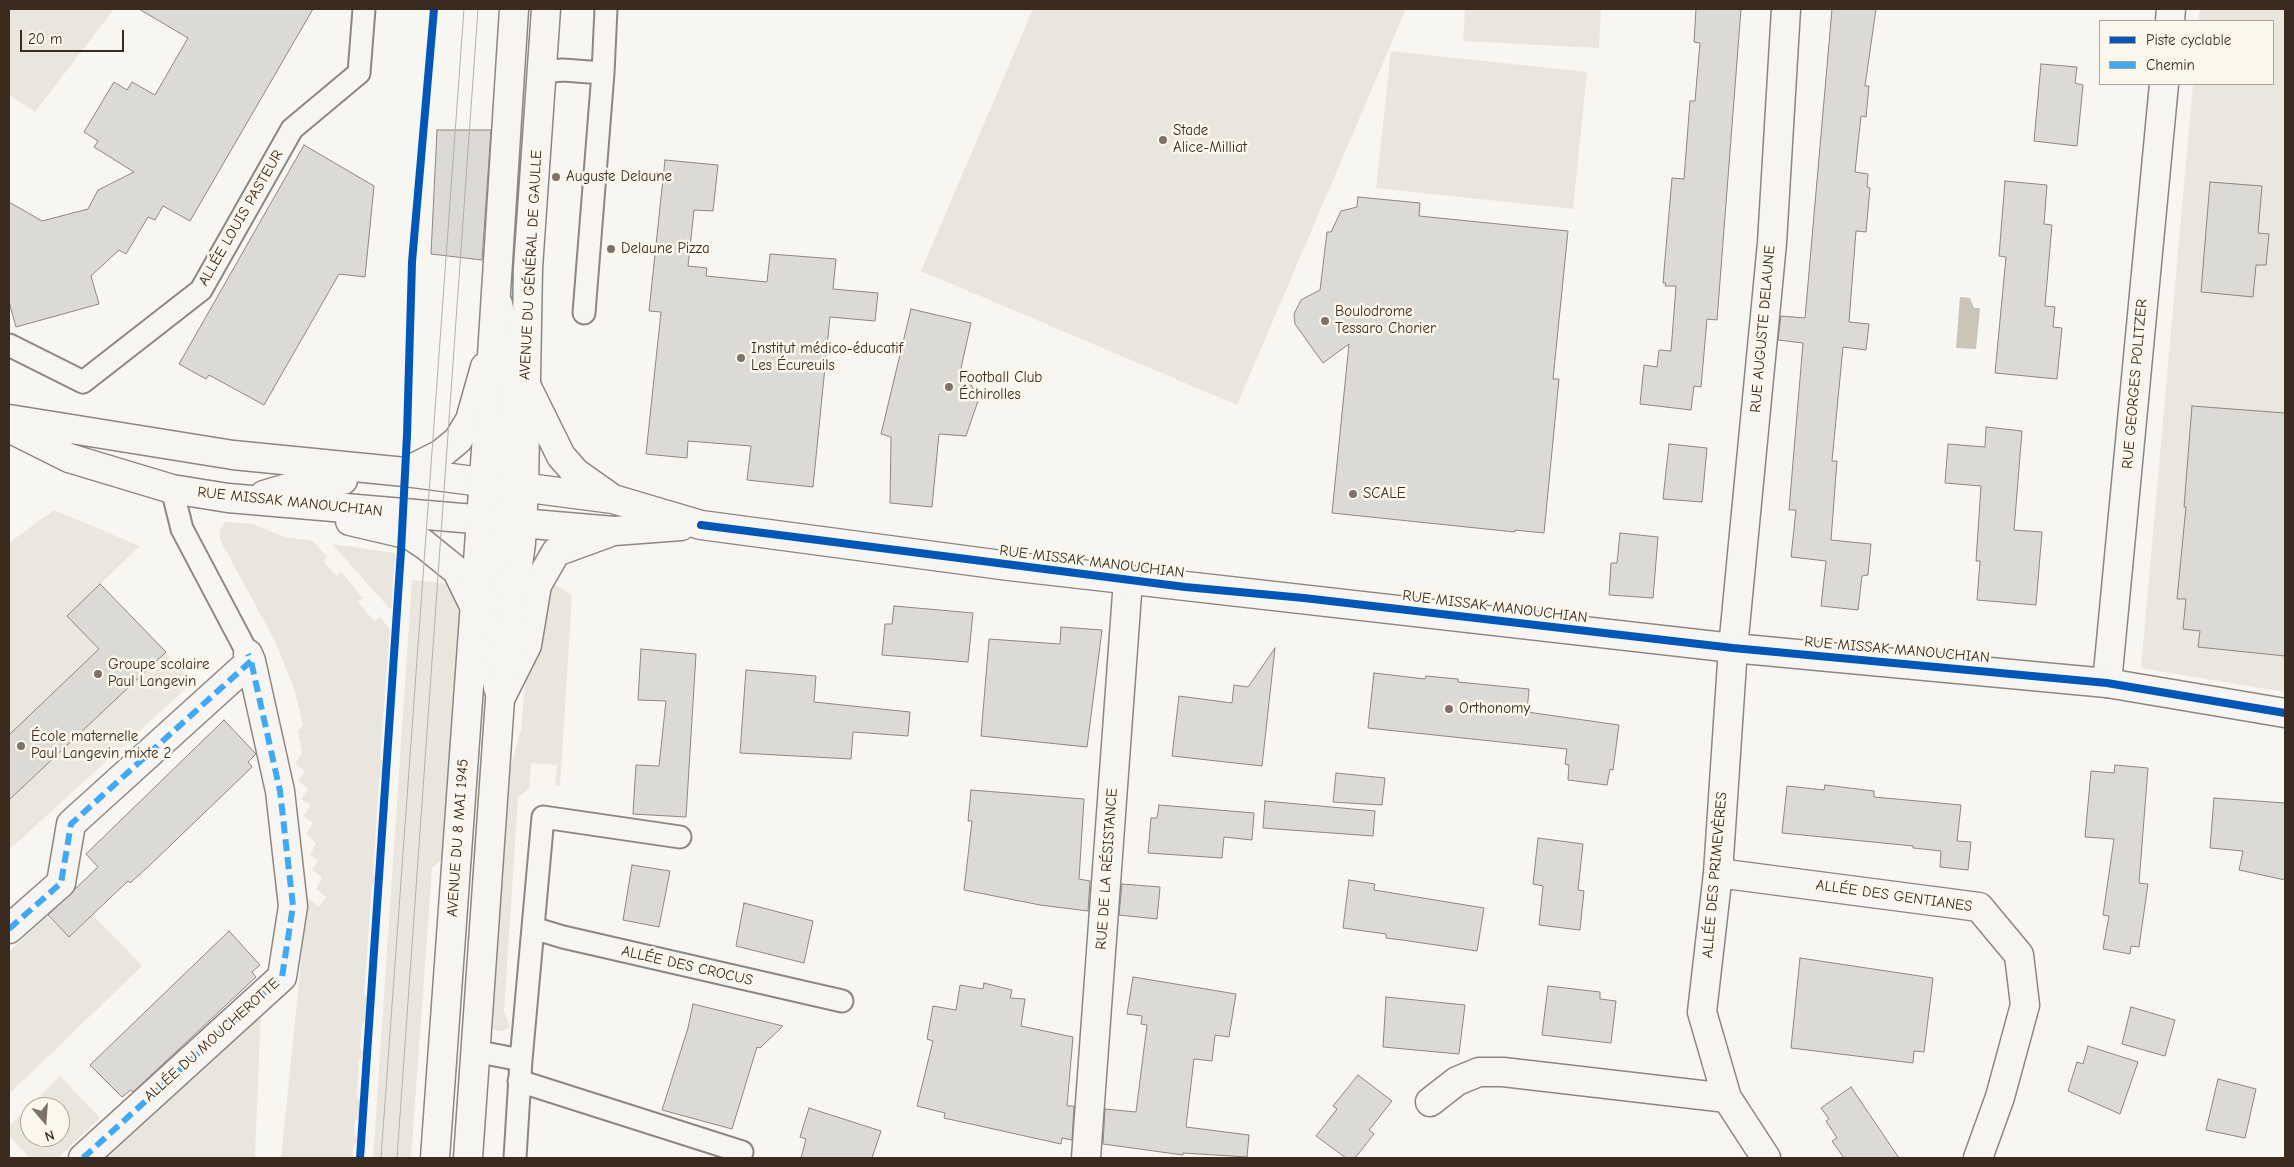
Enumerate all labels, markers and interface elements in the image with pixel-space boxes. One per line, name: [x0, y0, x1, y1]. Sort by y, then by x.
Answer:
scale bar: [22, 20, 126, 52]
legend: [2099, 20, 2274, 85]
text: 20 m: [28, 30, 62, 48]
text: Piste cyclable: [2146, 31, 2231, 49]
text: Chemin: [2146, 56, 2195, 74]
place label: Stade Alice-Milliat: [1173, 122, 1247, 157]
marker: Stade Alice-Milliat: [1157, 134, 1169, 146]
street label: ALLÉE LOUIS PASTEUR: [195, 147, 287, 289]
street label: AVENUE DU GÉNÉRAL DE GAULLE: [516, 149, 546, 381]
place label: Auguste Delaune: [566, 168, 672, 186]
marker: Auguste Delaune: [550, 171, 562, 183]
place label: Delaune Pizza: [621, 240, 710, 258]
marker: Delaune Pizza: [605, 243, 617, 255]
street label: RUE AUGUSTE DELAUNE: [1747, 245, 1779, 413]
street label: RUE GEORGES POLITZER: [2119, 298, 2151, 470]
place label: Boulodrome Tessaro Chorier: [1335, 303, 1436, 338]
marker: Boulodrome Tessaro Chorier: [1319, 315, 1331, 327]
place label: Institut médico-éducatif Les Écureuils: [751, 340, 903, 375]
marker: Institut médico-éducatif Les Écureuils: [735, 352, 747, 364]
place label: Football Club Échirolles: [959, 369, 1042, 404]
marker: Football Club Échirolles: [943, 381, 955, 393]
street label: RUE MISSAK MANOUCHIAN: [196, 483, 384, 521]
place label: SCALE: [1363, 485, 1406, 503]
marker: SCALE: [1347, 488, 1359, 500]
street label: RUE MISSAK MANOUCHIAN: [999, 542, 1185, 582]
street label: RUE MISSAK MANOUCHIAN: [1402, 587, 1588, 627]
street label: RUE MISSAK MANOUCHIAN: [1803, 633, 1991, 667]
place label: Groupe scolaire Paul Langevin: [108, 656, 210, 691]
marker: Groupe scolaire Paul Langevin: [92, 668, 104, 680]
place label: Orthonomy: [1459, 700, 1530, 718]
marker: Orthonomy: [1443, 703, 1455, 715]
place label: École maternelle Paul Langevin mixte 2: [31, 728, 171, 763]
marker: École maternelle Paul Langevin mixte 2: [15, 740, 27, 752]
street label: AVENUE DU 8 MAI 1945: [443, 758, 473, 918]
street label: RUE DE LA RÉSISTANCE: [1092, 788, 1122, 950]
street label: ALLÉE DES PRIMEVÈRES: [1699, 791, 1731, 959]
street label: ALLÉE DES GENTIANES: [1815, 876, 1973, 916]
street label: ALLÉE DES CROCUS: [620, 942, 754, 990]
street label: ALLÉE DU MOUCHEROTTE: [141, 974, 283, 1106]
north arrow: [20, 1097, 70, 1147]
text: N: [43, 1126, 56, 1145]

